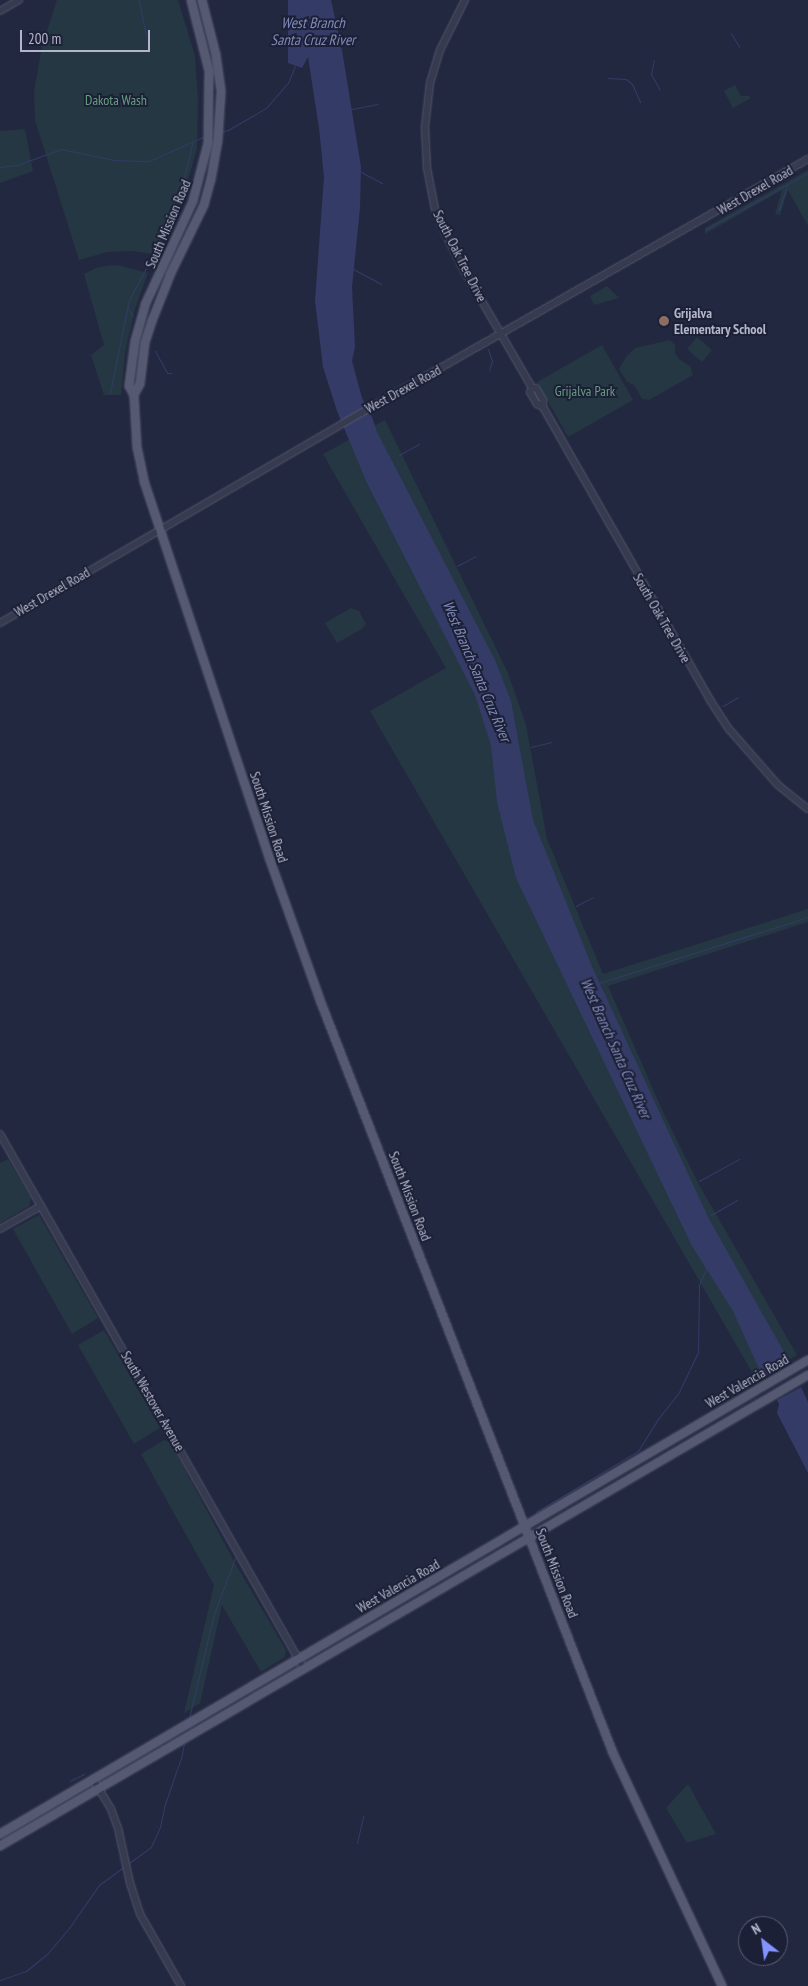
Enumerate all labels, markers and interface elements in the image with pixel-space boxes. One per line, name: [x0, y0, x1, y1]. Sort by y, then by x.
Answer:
water label: West Branch Santa Cruz River: [271, 13, 355, 48]
scale bar: [22, 20, 152, 52]
text: 200 m: [28, 29, 61, 48]
park label: Dakota Wash: [85, 92, 147, 108]
street label: West Drexel Road: [714, 162, 796, 218]
street label: South Mission Road: [142, 177, 194, 271]
street label: South Oak Tree Drive: [429, 207, 491, 305]
place label: Grijalva Elementary School: [674, 305, 767, 338]
marker: Grijalva Elementary School: [658, 315, 670, 327]
street label: West Drexel Road: [362, 361, 444, 417]
park label: Grijalva Park: [555, 383, 615, 399]
street label: West Drexel Road: [11, 564, 93, 620]
street label: South Oak Tree Drive: [629, 570, 695, 666]
water label: West Branch Santa Cruz River: [439, 598, 515, 744]
street label: South Mission Road: [246, 769, 292, 865]
water label: West Branch Santa Cruz River: [577, 975, 655, 1121]
street label: South Mission Road: [385, 1149, 435, 1243]
street label: South Westover Avenue: [117, 1348, 189, 1454]
street label: West Valencia Road: [702, 1350, 792, 1412]
street label: South Mission Road: [532, 1526, 582, 1620]
street label: West Valencia Road: [353, 1555, 443, 1617]
north arrow: [738, 1916, 788, 1966]
text: N: [748, 1919, 764, 1939]

